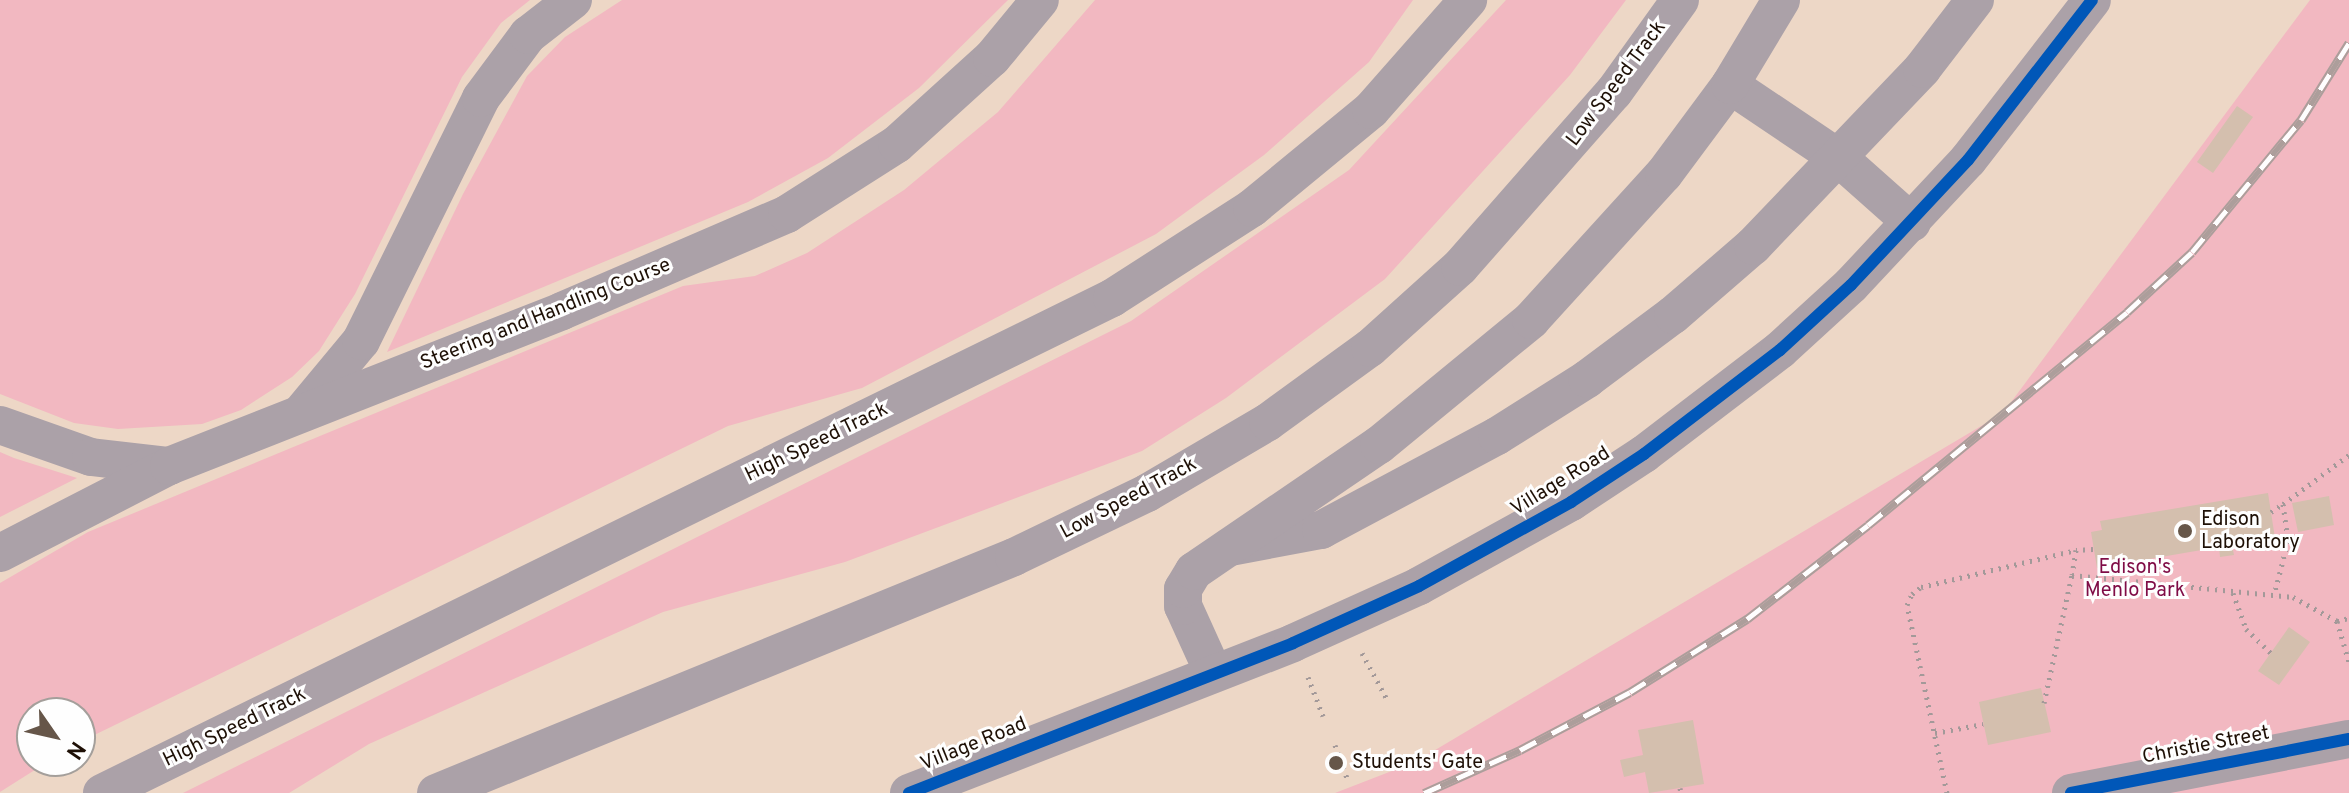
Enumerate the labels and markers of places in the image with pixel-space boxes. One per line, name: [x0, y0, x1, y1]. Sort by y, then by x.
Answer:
place label: Edison Laboratory: [2201, 508, 2300, 555]
marker: Edison Laboratory: [2176, 522, 2194, 540]
place label: Students' Gate: [1352, 751, 1483, 775]
marker: Students' Gate: [1327, 754, 1345, 772]

